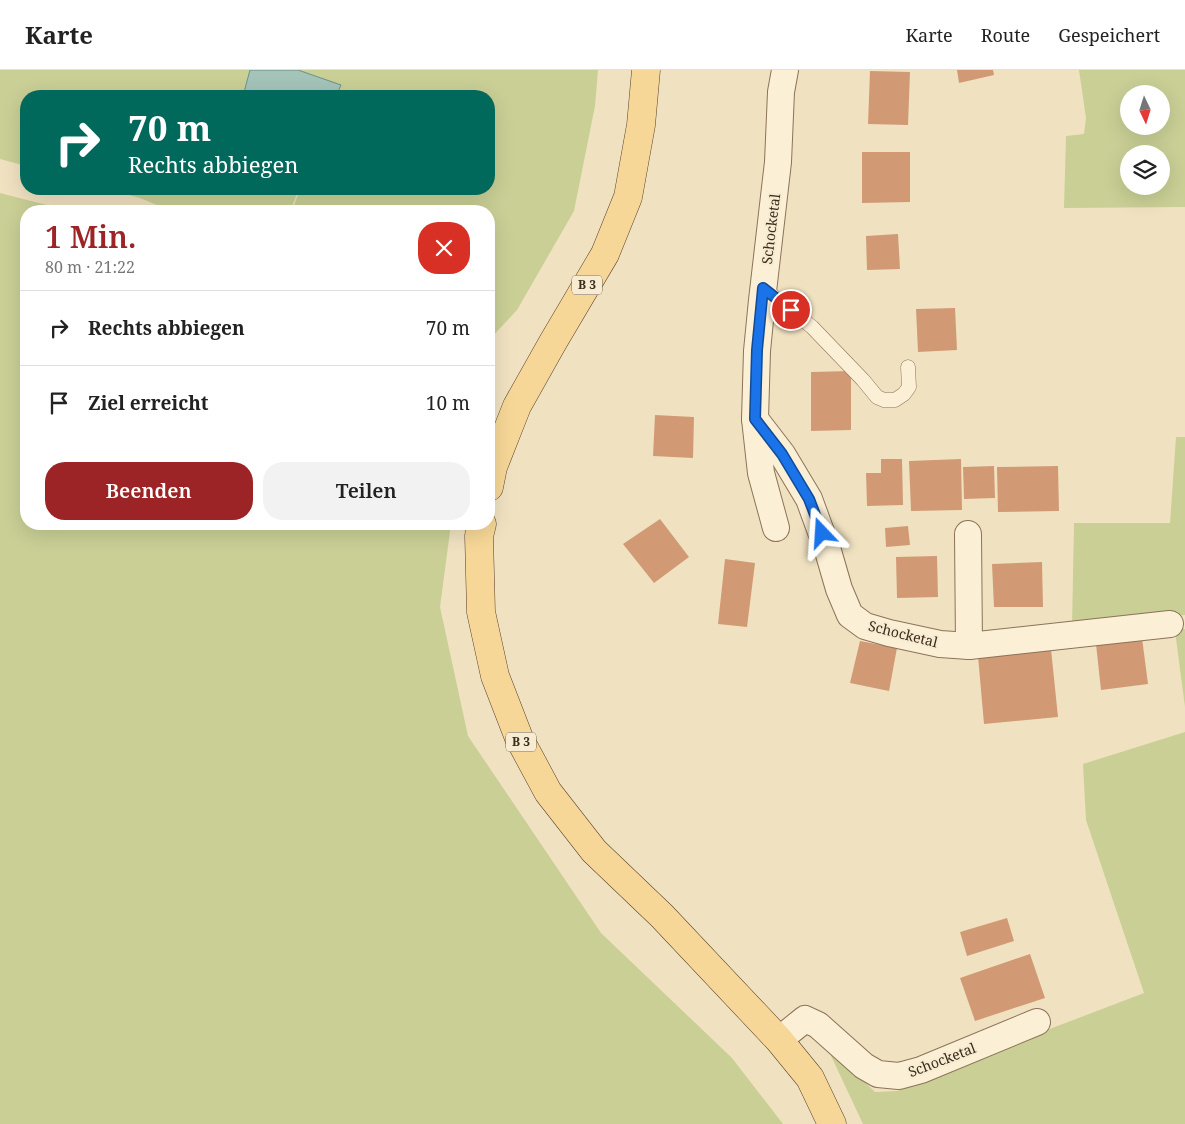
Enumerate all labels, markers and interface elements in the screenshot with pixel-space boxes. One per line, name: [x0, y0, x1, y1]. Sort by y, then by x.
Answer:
text: Karte: [25, 18, 93, 51]
text: Karte: [905, 23, 953, 47]
text: Route: [981, 23, 1030, 47]
text: Gespeichert: [1058, 23, 1160, 47]
north arrow: [1120, 85, 1170, 135]
map controls: [1120, 85, 1170, 195]
text: 70 m: [128, 104, 211, 151]
icon: right: [45, 110, 110, 175]
button: layers: [1120, 145, 1170, 195]
text: Rechts abbiegen: [128, 149, 298, 179]
street label: Schocketal: [757, 192, 784, 265]
text: 1 Min.: [45, 216, 136, 257]
button: close: [418, 222, 470, 274]
text: 80 m · 21:22: [45, 256, 135, 278]
road number: B 3: [572, 276, 602, 294]
pin: [770, 289, 812, 331]
icon: arrive: [777, 296, 805, 324]
icon: right: [45, 314, 73, 342]
text: Rechts abbiegen: [88, 315, 245, 341]
text: 70 m: [426, 315, 470, 341]
icon: arrive: [45, 389, 73, 417]
text: Ziel erreicht: [88, 390, 209, 416]
text: 10 m: [426, 390, 470, 416]
button: Beenden: [45, 462, 253, 520]
button: Teilen: [263, 462, 470, 520]
position arrow: [795, 506, 847, 558]
street label: Schocketal: [866, 616, 940, 651]
road number: B 3: [506, 732, 536, 752]
street label: Schocketal: [905, 1038, 979, 1081]

